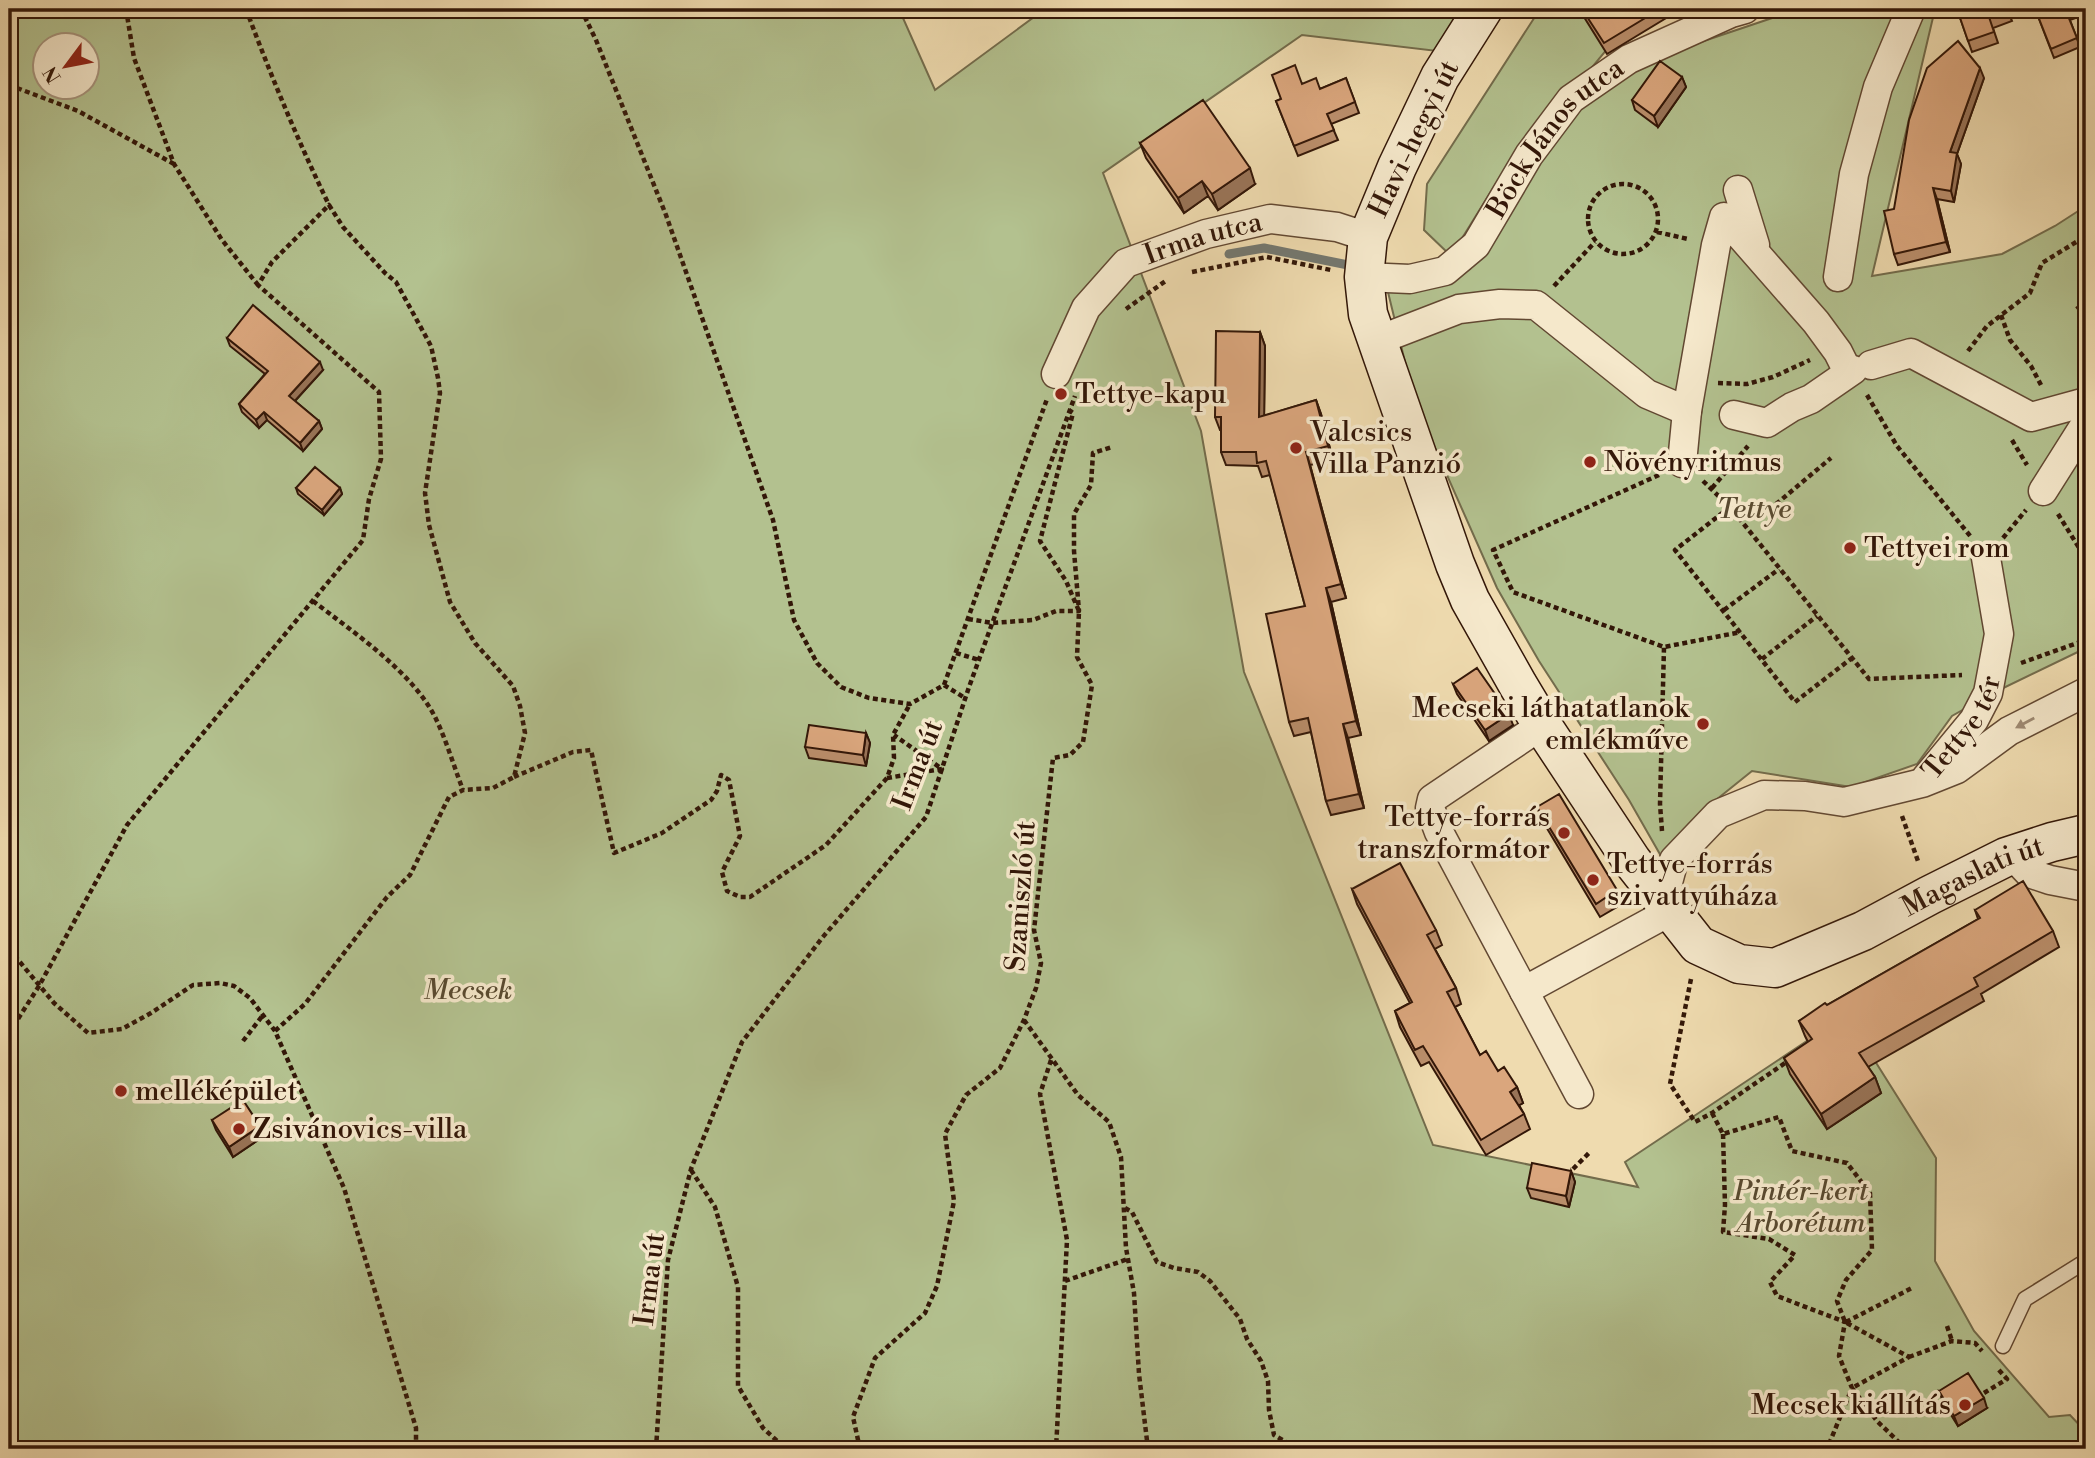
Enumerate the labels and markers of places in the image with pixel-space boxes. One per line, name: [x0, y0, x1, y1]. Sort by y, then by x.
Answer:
place label: Tettye-kapu: [1075, 377, 1226, 412]
marker: Tettye-kapu: [1053, 386, 1069, 402]
place label: Valcsics Villa Panzió: [1309, 415, 1461, 482]
marker: Valcsics Villa Panzió: [1288, 440, 1304, 456]
place label: Növényritmus: [1604, 445, 1782, 480]
marker: Növényritmus: [1582, 454, 1598, 470]
place label: Tettyei rom: [1864, 531, 2009, 566]
marker: Tettyei rom: [1842, 540, 1858, 556]
place label: Mecseki láthatatlanok emlékműve: [1412, 691, 1690, 758]
marker: Mecseki láthatatlanok emlékműve: [1695, 716, 1711, 732]
place label: Tettye-forrás transzformátor: [1357, 800, 1550, 867]
marker: Tettye-forrás transzformátor: [1556, 825, 1572, 841]
place label: Tettye-forrás szivattyúháza: [1607, 847, 1779, 914]
marker: Tettye-forrás szivattyúháza: [1585, 872, 1601, 888]
place label: melléképület: [135, 1074, 297, 1109]
marker: melléképület: [113, 1083, 129, 1099]
place label: Zsivánovics-villa: [253, 1112, 468, 1147]
marker: Zsivánovics-villa: [231, 1121, 247, 1137]
place label: Mecsek kiállítás: [1751, 1388, 1951, 1423]
marker: Mecsek kiállítás: [1957, 1397, 1973, 1413]

